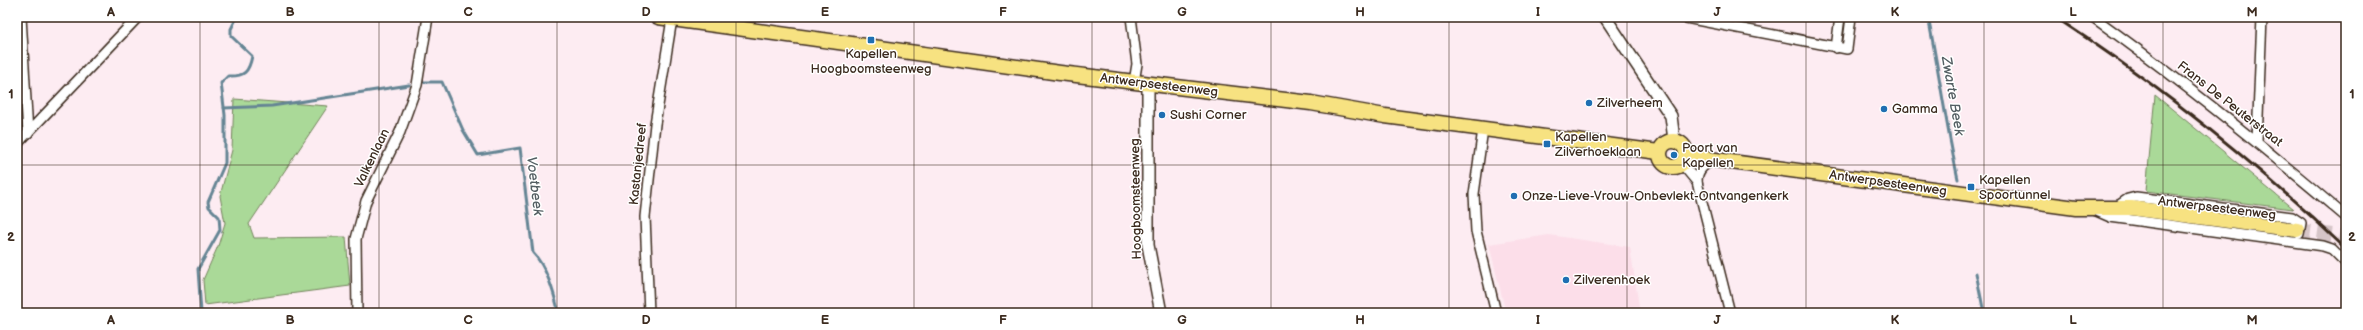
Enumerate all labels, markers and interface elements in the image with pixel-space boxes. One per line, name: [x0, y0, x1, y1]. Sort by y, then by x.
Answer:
text: A: [106, 4, 115, 20]
text: B: [285, 4, 295, 20]
text: C: [463, 4, 473, 20]
text: D: [641, 4, 651, 20]
text: E: [821, 4, 830, 20]
text: F: [999, 4, 1007, 20]
text: G: [1177, 4, 1187, 20]
text: H: [1355, 4, 1365, 20]
text: I: [1536, 4, 1540, 20]
text: J: [1713, 4, 1721, 20]
text: K: [1891, 4, 1900, 20]
text: L: [2069, 4, 2077, 20]
text: M: [2246, 4, 2258, 20]
marker: Kapellen Hoogboomsteenweg: [866, 35, 876, 45]
place label: Kapellen Hoogboomsteenweg: [810, 46, 932, 77]
water label: Zwarte Beek: [1938, 54, 1969, 138]
street label: Frans De Peuterstraat: [2174, 58, 2286, 150]
street label: Antwerpsesteenweg: [1099, 70, 1219, 100]
text: 1: [8, 86, 14, 102]
text: 1: [2349, 86, 2355, 102]
place label: Zilverheem: [1596, 95, 1663, 111]
marker: Zilverheem: [1584, 98, 1594, 108]
place label: Gamma: [1892, 101, 1938, 117]
marker: Gamma: [1879, 104, 1889, 114]
place label: Sushi Corner: [1170, 107, 1247, 123]
marker: Sushi Corner: [1157, 110, 1167, 120]
street label: Kastanjedreef: [626, 122, 650, 206]
street label: Valkenlaan: [351, 126, 393, 190]
place label: Kapellen Zilverhoeklaan: [1554, 129, 1641, 160]
street label: Hoogboomsteenweg: [1127, 138, 1145, 260]
marker: Kapellen Zilverhoeklaan: [1542, 139, 1552, 149]
place label: Poort van Kapellen: [1682, 140, 1738, 171]
marker: Poort van Kapellen: [1669, 150, 1679, 160]
water label: Voetbeek: [523, 155, 547, 218]
street label: Antwerpsesteenweg: [1828, 167, 1948, 199]
place label: Kapellen Spoortunnel: [1979, 172, 2051, 203]
marker: Kapellen Spoortunnel: [1966, 182, 1976, 192]
place label: Onze-Lieve-Vrouw-Onbevlekt-Ontvangenkerk: [1522, 188, 1789, 204]
marker: Onze-Lieve-Vrouw-Onbevlekt-Ontvangenkerk: [1509, 191, 1519, 201]
street label: Antwerpsesteenweg: [2157, 193, 2277, 223]
text: 2: [7, 229, 15, 245]
text: 2: [2348, 229, 2356, 245]
place label: Zilverenhoek: [1573, 272, 1650, 288]
marker: Zilverenhoek: [1561, 275, 1571, 285]
text: A: [106, 312, 115, 328]
text: B: [285, 312, 295, 328]
text: C: [463, 312, 473, 328]
text: D: [641, 312, 651, 328]
text: E: [821, 312, 830, 328]
text: F: [999, 312, 1007, 328]
text: G: [1177, 312, 1187, 328]
text: H: [1355, 312, 1365, 328]
text: I: [1536, 312, 1540, 328]
text: J: [1713, 312, 1721, 328]
text: K: [1891, 312, 1900, 328]
text: L: [2069, 312, 2077, 328]
text: M: [2246, 312, 2258, 328]

